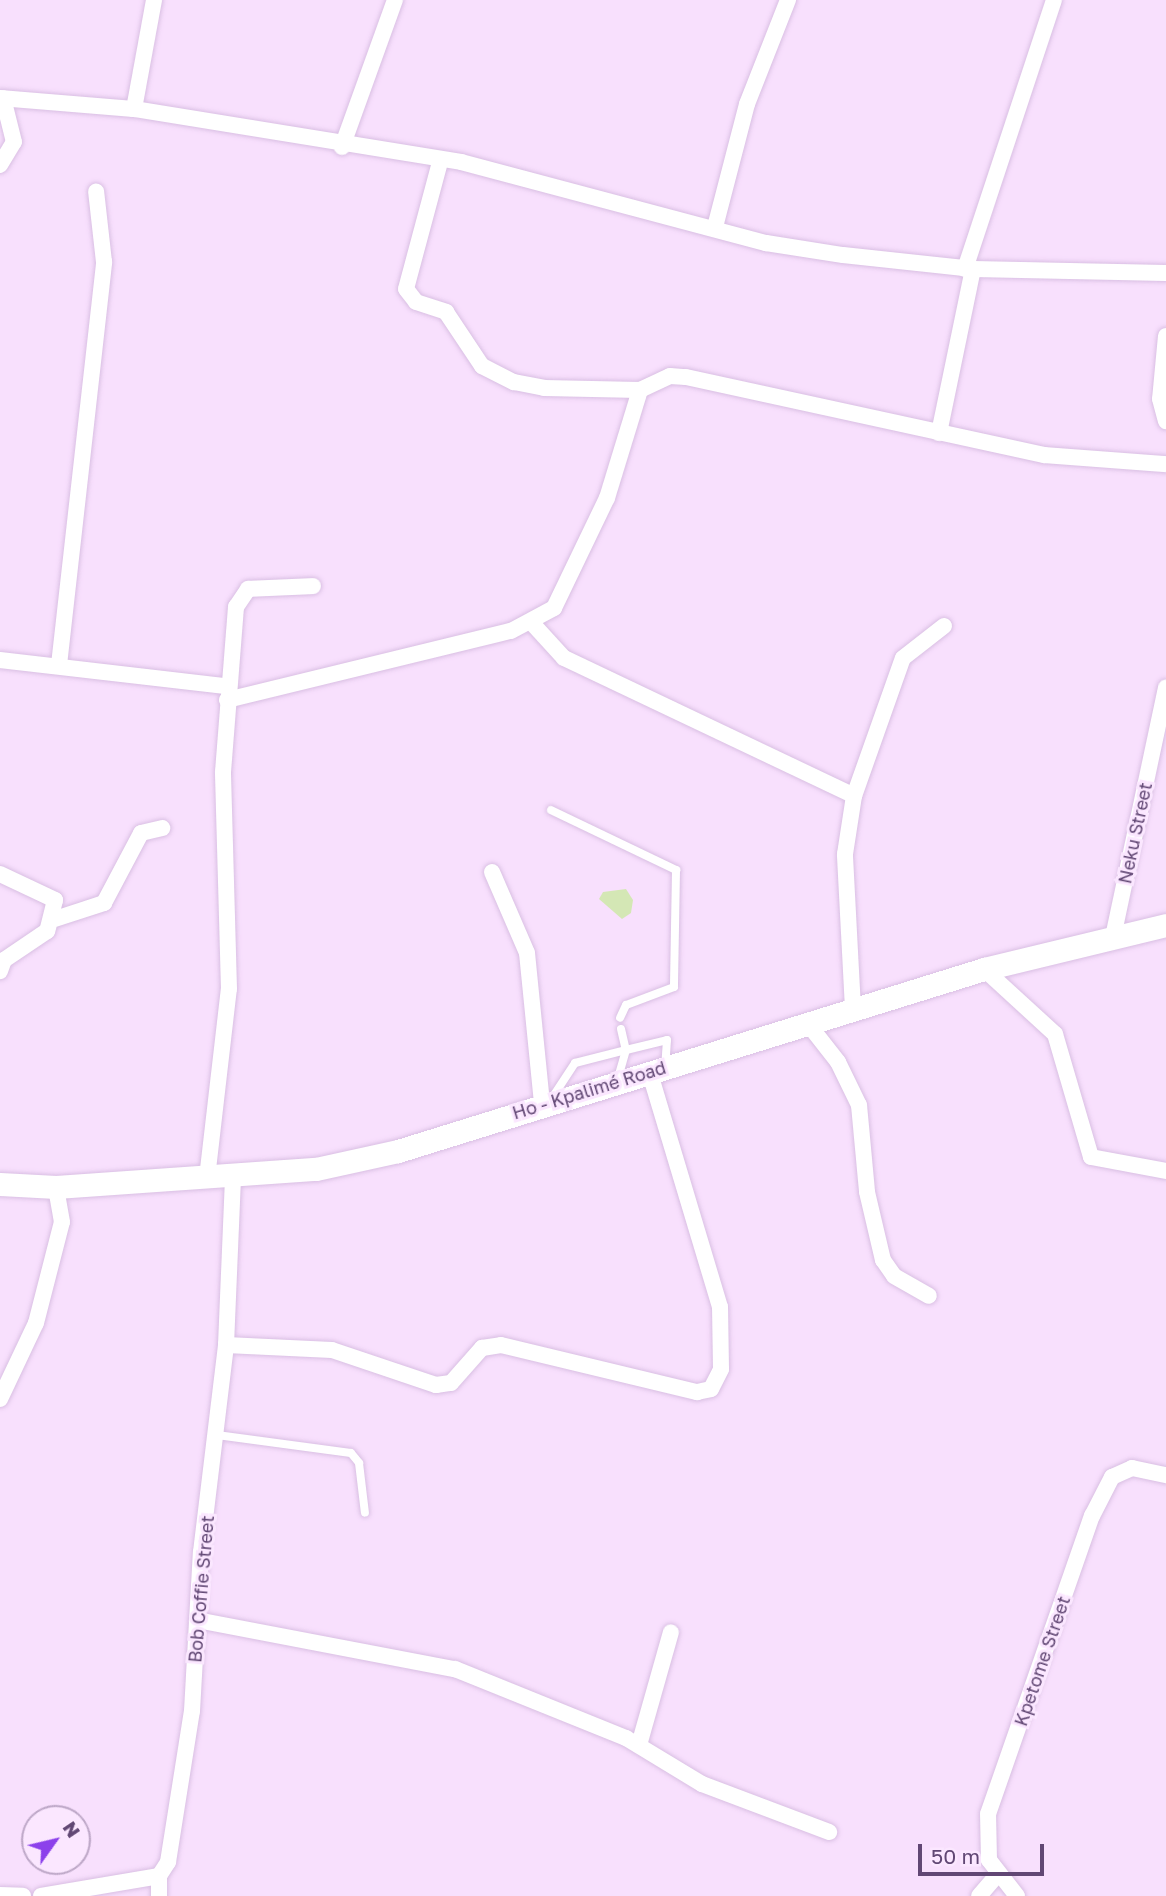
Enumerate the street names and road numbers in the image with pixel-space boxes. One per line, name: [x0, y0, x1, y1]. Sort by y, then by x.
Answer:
street label: Neku Street: [1114, 780, 1156, 886]
street label: Ho - Kpalimé Road: [510, 1056, 668, 1124]
street label: Bob Coffie Street: [184, 1515, 218, 1663]
street label: Kpetome Street: [1010, 1593, 1074, 1729]

